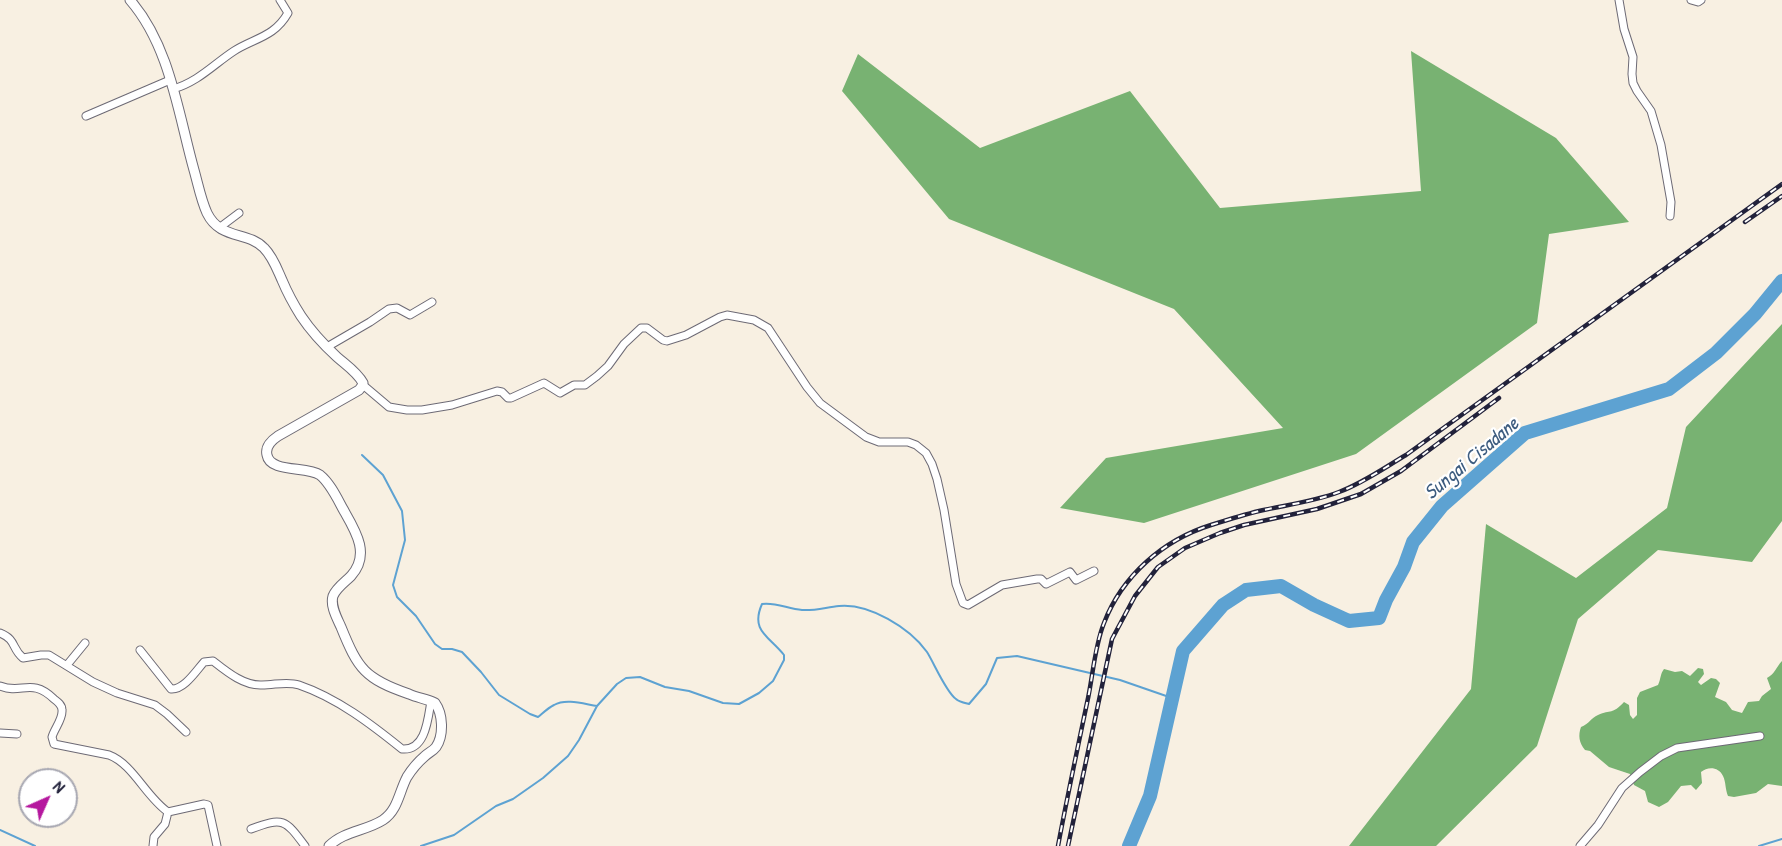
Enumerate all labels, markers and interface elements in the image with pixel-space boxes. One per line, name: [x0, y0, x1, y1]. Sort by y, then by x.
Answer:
water label: Sungai Cisadane: [1420, 413, 1524, 505]
north arrow: [18, 768, 78, 828]
text: N: [49, 776, 70, 797]

